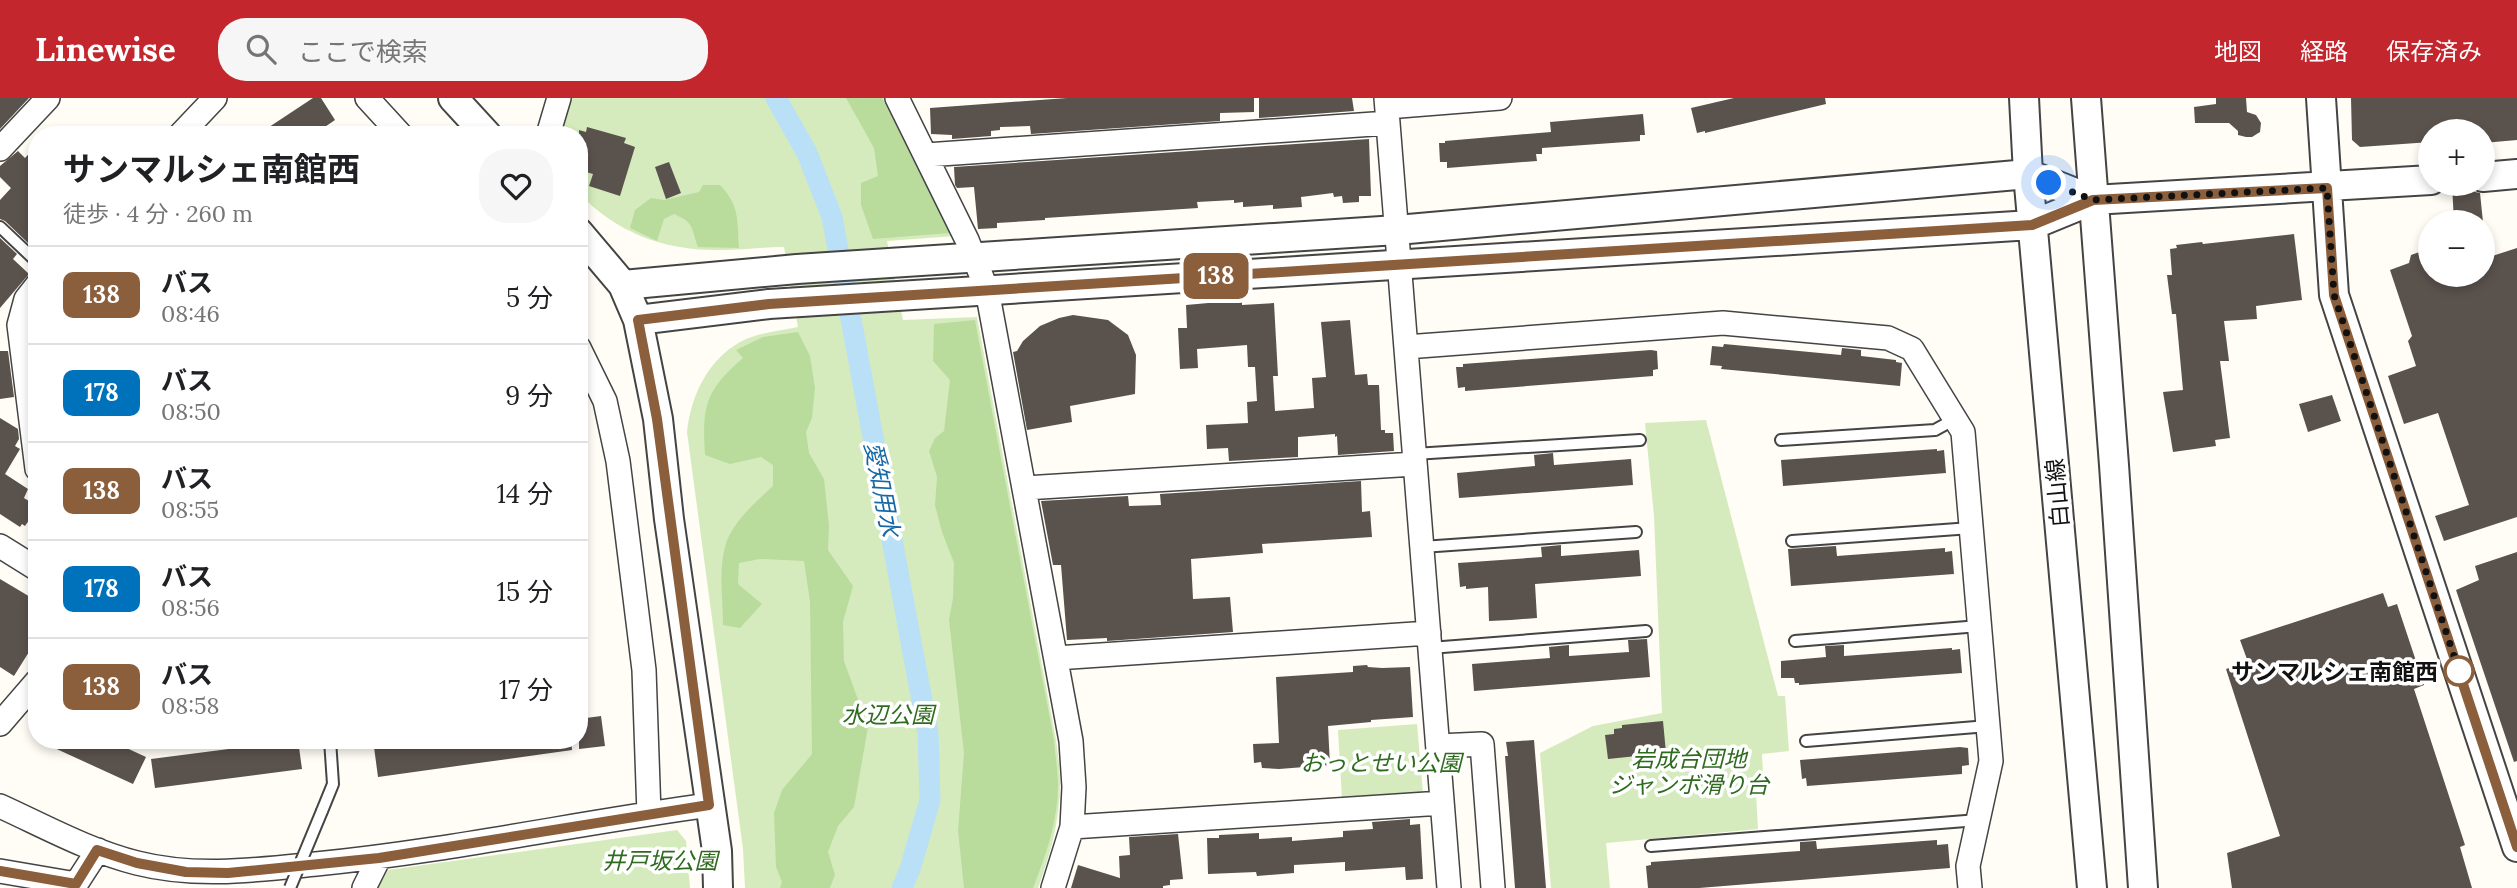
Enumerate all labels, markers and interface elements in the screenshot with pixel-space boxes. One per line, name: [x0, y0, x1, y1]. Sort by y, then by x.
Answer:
search box: [218, 18, 708, 81]
text: Linewise: [35, 28, 176, 70]
icon: search: [242, 30, 280, 68]
text: ここで検索: [298, 35, 428, 68]
text: 地図: [2214, 36, 2262, 67]
text: 経路: [2300, 36, 2348, 67]
text: 保存済み: [2386, 36, 2482, 67]
map controls: [2418, 119, 2495, 287]
button: +: [2418, 119, 2495, 196]
text: サンマルシェ南館西: [63, 148, 360, 190]
button: heart: [479, 149, 553, 223]
your location: [2031, 165, 2066, 200]
text: 徒歩 · 4 分 · 260 m: [63, 199, 253, 228]
button: −: [2418, 210, 2495, 287]
line badge: 138: [1176, 253, 1256, 299]
text: 138: [1198, 260, 1234, 291]
text: バス: [161, 266, 213, 299]
text: 138: [83, 279, 120, 310]
text: 5 分: [506, 281, 553, 314]
text: 08:46: [161, 299, 220, 328]
text: バス: [161, 364, 213, 397]
text: 178: [84, 377, 119, 408]
text: 9 分: [505, 379, 553, 412]
text: 08:50: [161, 397, 221, 426]
water label: 愛知用水: [858, 439, 907, 542]
street label: 白山線: [2040, 457, 2074, 529]
text: バス: [161, 462, 213, 495]
text: 138: [83, 475, 120, 506]
text: 14 分: [497, 477, 553, 510]
text: 08:55: [161, 495, 219, 524]
text: バス: [161, 560, 213, 593]
text: 178: [84, 573, 119, 604]
text: 15 分: [497, 575, 553, 608]
text: 08:56: [161, 593, 220, 622]
marker: サンマルシェ南館西: [2444, 656, 2474, 686]
place label: サンマルシェ南館西: [2231, 657, 2438, 686]
text: バス: [161, 658, 213, 691]
text: 138: [83, 671, 120, 702]
text: 17 分: [499, 673, 553, 706]
text: 08:58: [161, 691, 219, 720]
park label: 水辺公園: [842, 700, 937, 729]
park label: 岩成台団地 ジャンボ滑り台: [1609, 744, 1771, 799]
park label: おっとせい公園: [1301, 748, 1465, 777]
park label: 井戸坂公園: [603, 846, 721, 875]

